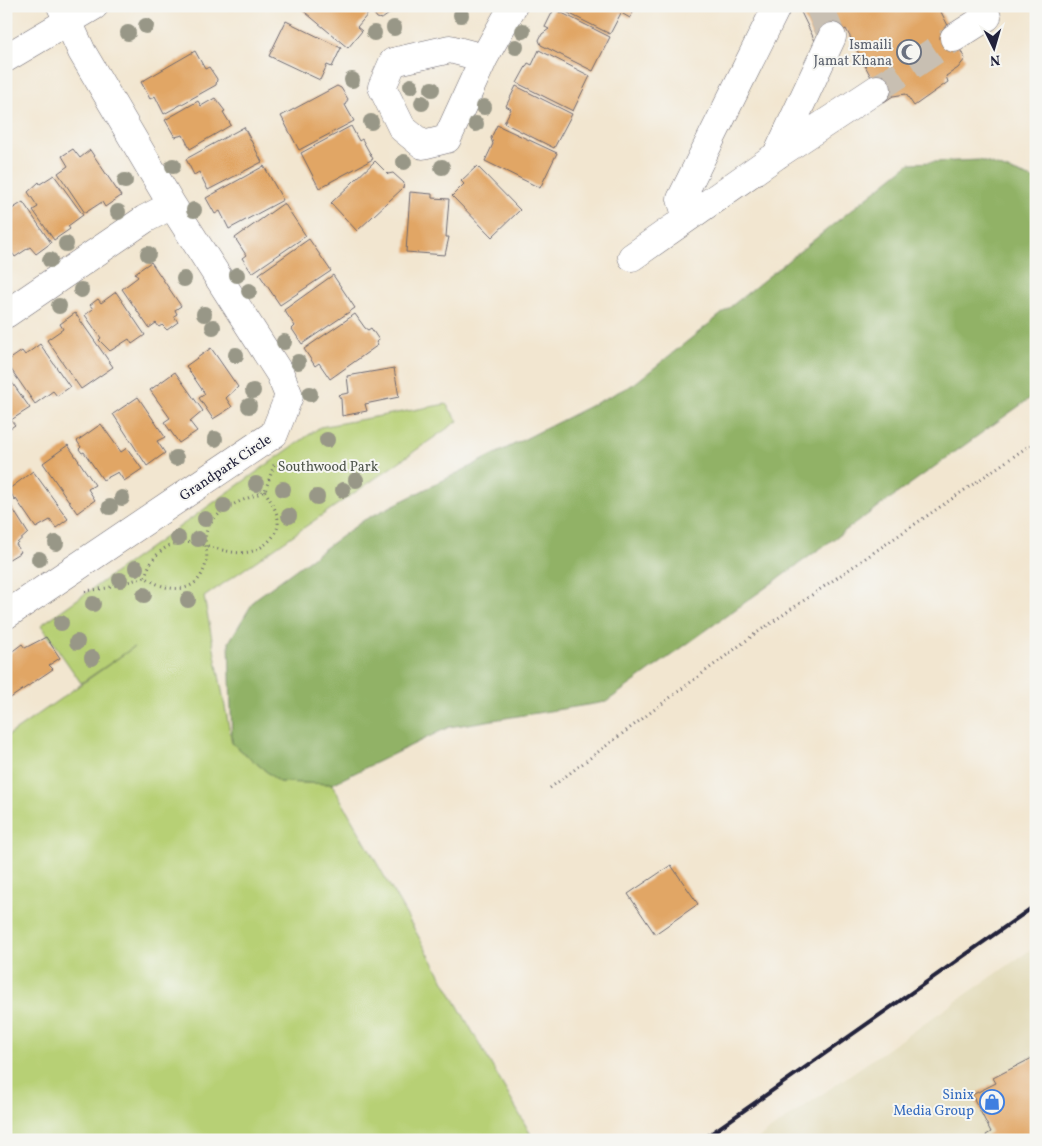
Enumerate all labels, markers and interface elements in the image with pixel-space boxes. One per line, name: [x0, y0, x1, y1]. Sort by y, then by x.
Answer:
north arrow: [970, 22, 1020, 72]
place label: Ismaili Jamat Khana: [813, 36, 892, 71]
mosque icon: Ismaili Jamat Khana: [896, 39, 922, 65]
text: N: [989, 50, 1001, 69]
street label: Grandpark Circle: [176, 430, 276, 506]
park label: Southwood Park: [278, 458, 379, 477]
place label: Sinix Media Group: [893, 1086, 974, 1121]
shop icon: Sinix Media Group: [979, 1089, 1005, 1115]

